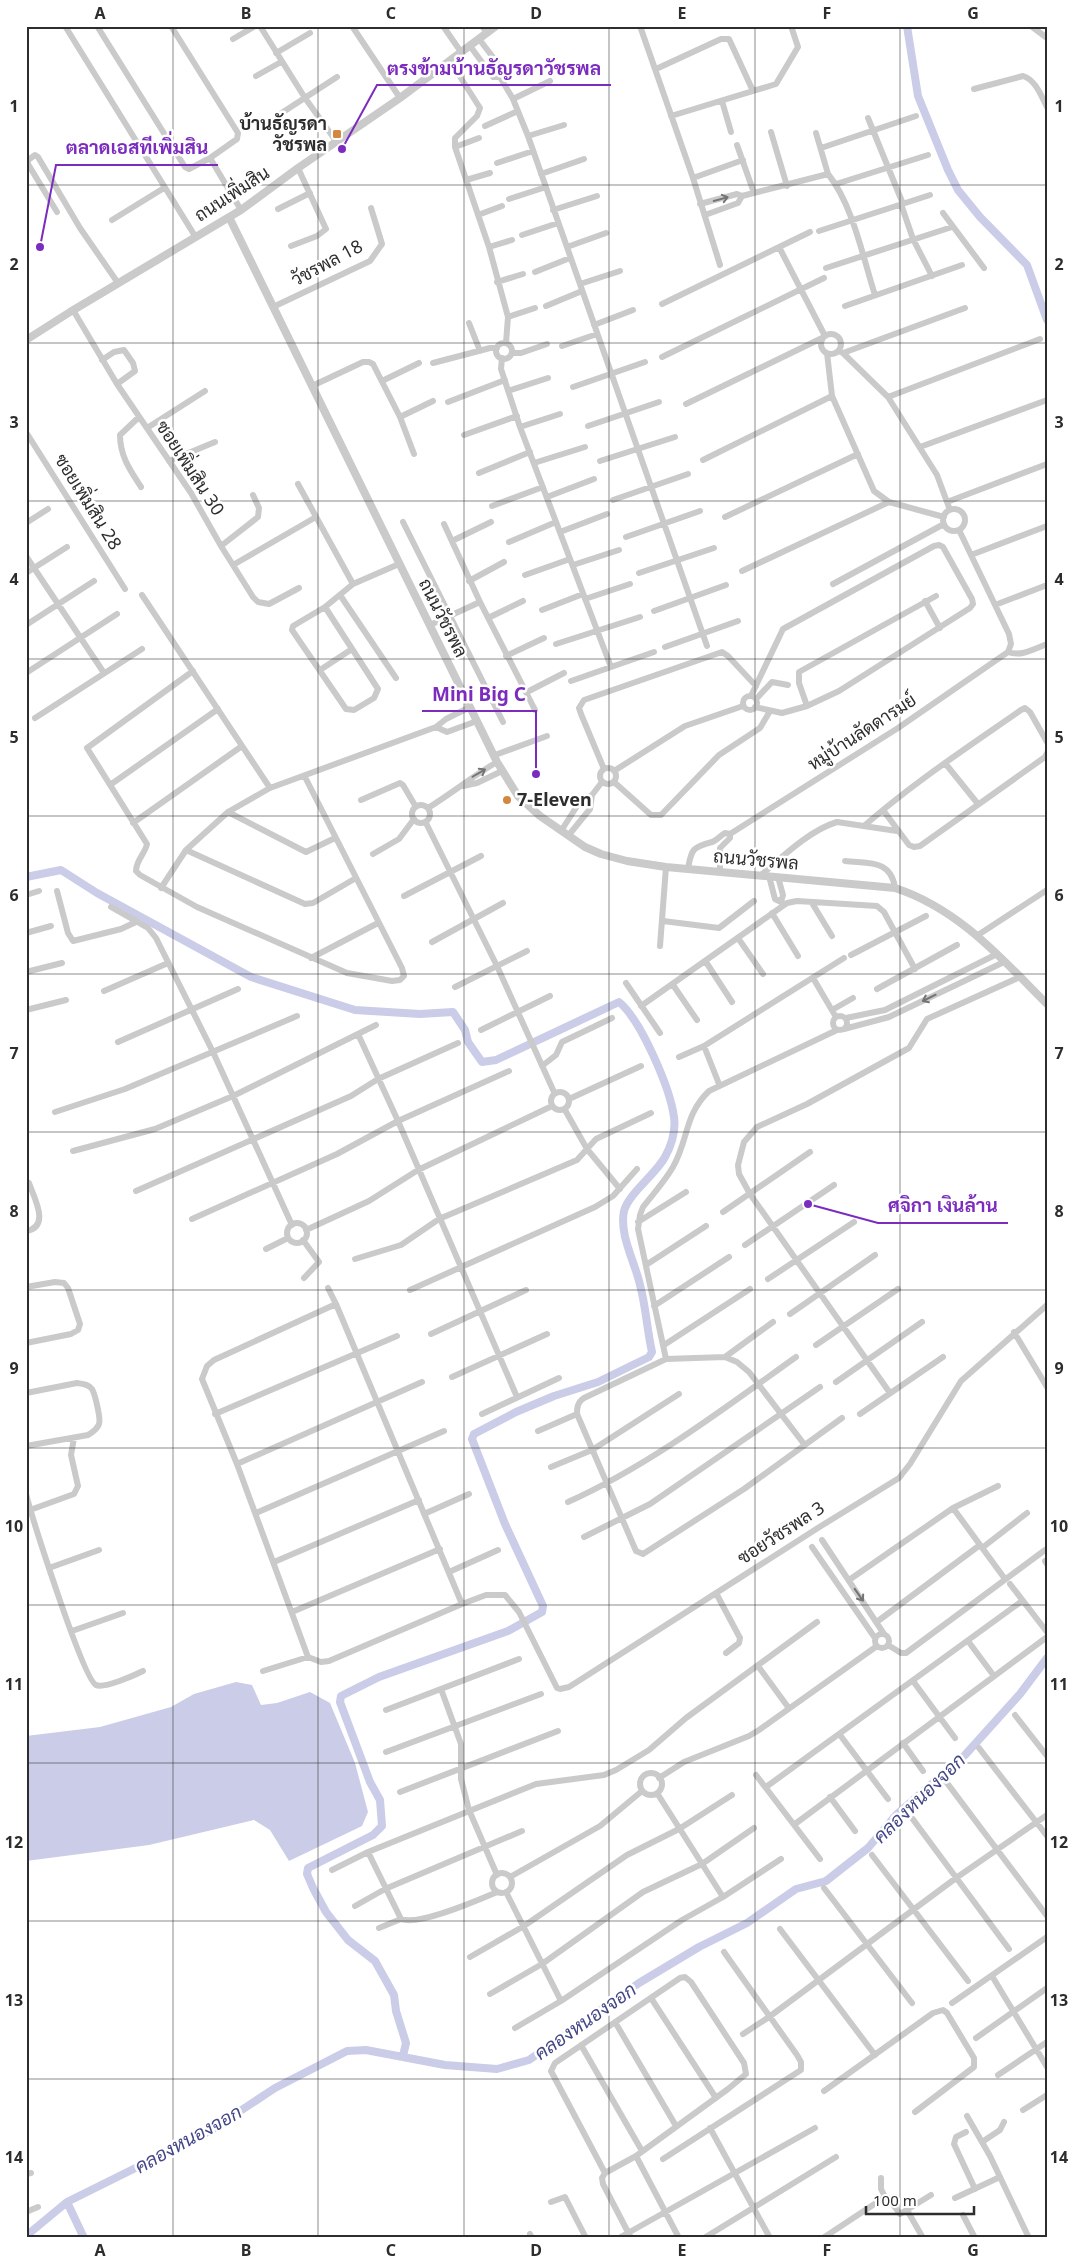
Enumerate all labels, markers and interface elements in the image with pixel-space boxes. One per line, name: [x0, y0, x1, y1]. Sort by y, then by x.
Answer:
text: A: [94, 2, 106, 24]
text: B: [241, 2, 251, 24]
text: C: [386, 2, 396, 24]
text: D: [530, 2, 542, 24]
text: E: [678, 2, 687, 24]
text: F: [823, 2, 831, 24]
text: G: [967, 2, 979, 24]
callout: ตรงข้ามบ้านธัญรดาวัชรพล: [377, 51, 611, 85]
text: ตรงข้ามบ้านธัญรดาวัชรพล: [387, 55, 601, 81]
text: 1: [9, 95, 19, 117]
text: 1: [1054, 95, 1064, 117]
place label: บ้านธัญรดา วัชรพล: [239, 111, 327, 156]
marker: บ้านธัญรดา วัชรพล: [331, 128, 343, 140]
callout: ตลาดเอสทีเพิ่มสิน: [56, 131, 218, 165]
text: ตลาดเอสทีเพิ่มสิน: [66, 131, 208, 160]
street label: ถนนเพิ่มสิน: [188, 158, 274, 226]
one-way arrow: [713, 193, 729, 203]
street label: วัชรพล 18: [287, 233, 366, 291]
text: 2: [9, 253, 19, 275]
text: 2: [1054, 253, 1064, 275]
text: 3: [9, 411, 19, 433]
text: 3: [1054, 411, 1064, 433]
street label: ซอยเพิ่มสิน 30: [151, 414, 232, 520]
street label: ซอยเพิ่มสิน 28: [50, 448, 130, 554]
text: 4: [9, 568, 19, 590]
text: 4: [1054, 568, 1064, 590]
street label: ถนนวัชรพล: [414, 574, 474, 661]
callout: Mini Big C: [422, 677, 536, 711]
text: Mini Big C: [432, 681, 526, 707]
street label: หมู่บ้านลัดดารมย์: [803, 687, 921, 777]
text: 5: [9, 726, 19, 748]
text: 5: [1054, 726, 1064, 748]
one-way arrow: [471, 767, 486, 777]
place label: 7-Eleven: [517, 787, 592, 811]
marker: 7-Eleven: [501, 794, 513, 806]
street label: ถนนวัชรพล: [712, 843, 800, 875]
text: 6: [9, 884, 19, 906]
text: 6: [1054, 884, 1064, 906]
one-way arrow: [922, 994, 937, 1003]
text: 7: [9, 1042, 19, 1064]
text: 7: [1054, 1042, 1064, 1064]
callout: ศจิกา เงินล้าน: [878, 1189, 1008, 1223]
text: ศจิกา เงินล้าน: [888, 1192, 998, 1218]
text: 8: [9, 1200, 19, 1222]
text: 8: [1054, 1200, 1064, 1222]
text: 9: [9, 1357, 19, 1379]
text: 9: [1054, 1357, 1064, 1379]
street label: ซอยวัชรพล 3: [732, 1495, 829, 1569]
text: 10: [5, 1515, 23, 1537]
text: 10: [1050, 1515, 1068, 1537]
one-way arrow: [854, 1588, 864, 1602]
text: 11: [5, 1673, 23, 1695]
text: 11: [1050, 1673, 1068, 1695]
water label: คลองหนองจอก: [867, 1747, 971, 1849]
text: 12: [5, 1831, 23, 1853]
text: 12: [1050, 1831, 1068, 1853]
water label: คลองหนองจอก: [529, 1976, 641, 2066]
text: 13: [5, 1989, 23, 2011]
text: 13: [1050, 1989, 1068, 2011]
water label: คลองหนองจอก: [130, 2099, 246, 2179]
text: 14: [5, 2146, 23, 2168]
text: 14: [1050, 2146, 1068, 2168]
scale bar: [866, 2184, 973, 2216]
text: 100 m: [873, 2190, 917, 2210]
text: A: [94, 2239, 106, 2261]
text: B: [241, 2239, 251, 2261]
text: C: [386, 2239, 396, 2261]
text: D: [530, 2239, 542, 2261]
text: E: [678, 2239, 687, 2261]
text: F: [823, 2239, 831, 2261]
text: G: [967, 2239, 979, 2261]

